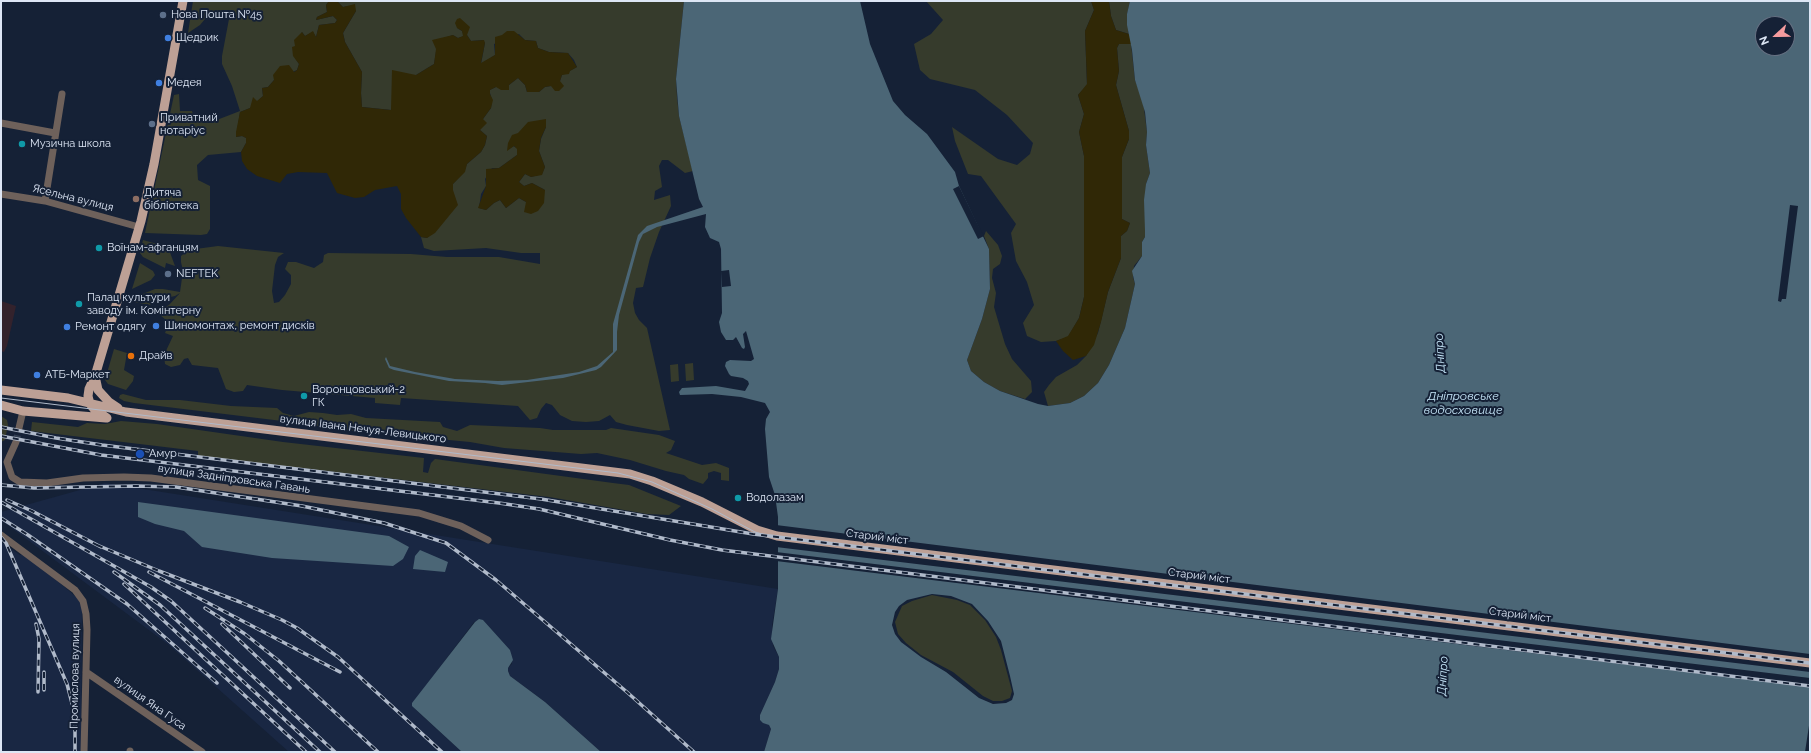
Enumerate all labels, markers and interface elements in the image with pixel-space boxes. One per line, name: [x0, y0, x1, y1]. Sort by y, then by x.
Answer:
place label: Нова Пошта №45: [171, 8, 262, 22]
marker: Нова Пошта №45: [158, 10, 168, 20]
north arrow: [1755, 16, 1795, 56]
place label: Щедрик: [176, 31, 219, 45]
marker: Щедрик: [163, 33, 173, 43]
text: N: [1757, 34, 1772, 47]
place label: Медея: [167, 76, 202, 90]
marker: Медея: [154, 78, 164, 88]
place label: Приватний нотаріус: [160, 111, 218, 137]
marker: Приватний нотаріус: [147, 119, 157, 129]
place label: Музична школа: [30, 137, 111, 151]
marker: Музична школа: [17, 139, 27, 149]
street label: Ясельна вулиця: [31, 182, 115, 214]
place label: Дитяча бібліотека: [144, 186, 198, 212]
marker: Дитяча бібліотека: [131, 194, 141, 204]
place label: Воїнам-афганцям: [107, 241, 198, 255]
marker: Воїнам-афганцям: [94, 243, 104, 253]
place label: NEFTEK: [176, 267, 218, 281]
marker: NEFTEK: [163, 269, 173, 279]
place label: Палац культури заводу ім. Комінтерну: [87, 291, 201, 317]
marker: Палац культури заводу ім. Комінтерну: [74, 299, 84, 309]
place label: Шиномонтаж, ремонт дисків: [164, 319, 315, 333]
place label: Ремонт одягу: [75, 320, 146, 334]
marker: Шиномонтаж, ремонт дисків: [151, 321, 161, 331]
marker: Ремонт одягу: [62, 322, 72, 332]
water label: Дніпро: [1432, 333, 1448, 373]
place label: Драйв: [139, 349, 172, 363]
marker: Драйв: [126, 351, 136, 361]
place label: АТБ-Маркет: [45, 368, 110, 382]
marker: АТБ-Маркет: [32, 370, 42, 380]
place label: Воронцовський-2 ГК: [312, 383, 405, 409]
water label: Дніпровське водосховище: [1424, 389, 1502, 417]
marker: Воронцовський-2 ГК: [299, 391, 309, 401]
street label: вулиця Івана Нечуя-Левицького: [279, 412, 447, 446]
place label: Амур: [149, 447, 177, 461]
marker: Амур: [134, 448, 146, 460]
street label: вулиця Задніпровська Гавань: [157, 462, 311, 496]
place label: Водолазам: [746, 491, 804, 505]
marker: Водолазам: [733, 493, 743, 503]
street label: Старий міст: [845, 527, 909, 547]
street label: Старий міст: [1167, 566, 1231, 586]
street label: Старий міст: [1488, 605, 1552, 625]
street label: Промислова вулиця: [67, 623, 83, 729]
water label: Дніпро: [1435, 656, 1451, 696]
street label: вулиця Яна Гуса: [111, 673, 189, 733]

